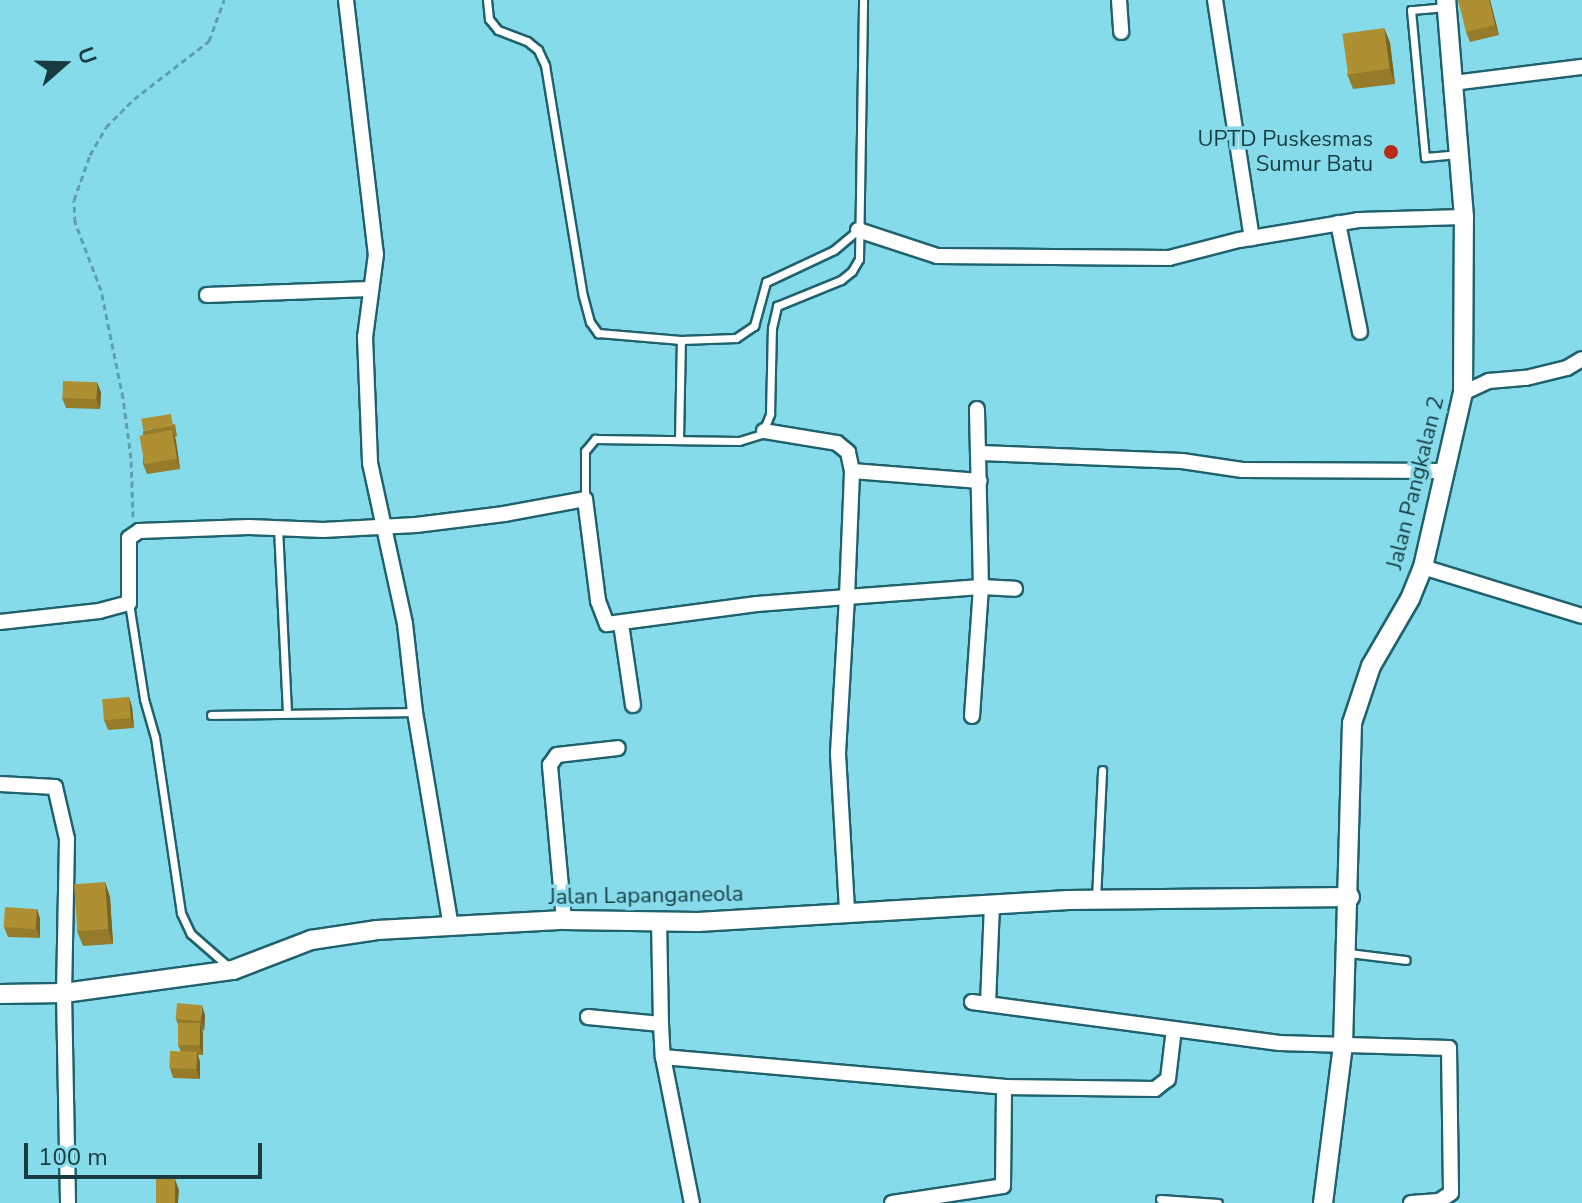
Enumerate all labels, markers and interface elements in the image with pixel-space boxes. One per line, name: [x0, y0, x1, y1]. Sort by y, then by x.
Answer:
north arrow: [24, 24, 104, 104]
text: U: [70, 43, 103, 69]
place label: UPTD Puskesmas Sumur Batu: [1197, 126, 1373, 178]
marker: UPTD Puskesmas Sumur Batu: [1380, 141, 1402, 163]
street label: Jalan Pangkalan 2: [1382, 394, 1450, 572]
street label: Jalan Lapanganeola: [548, 881, 744, 911]
scale bar: [28, 1127, 266, 1177]
text: 100 m: [38, 1141, 108, 1173]

